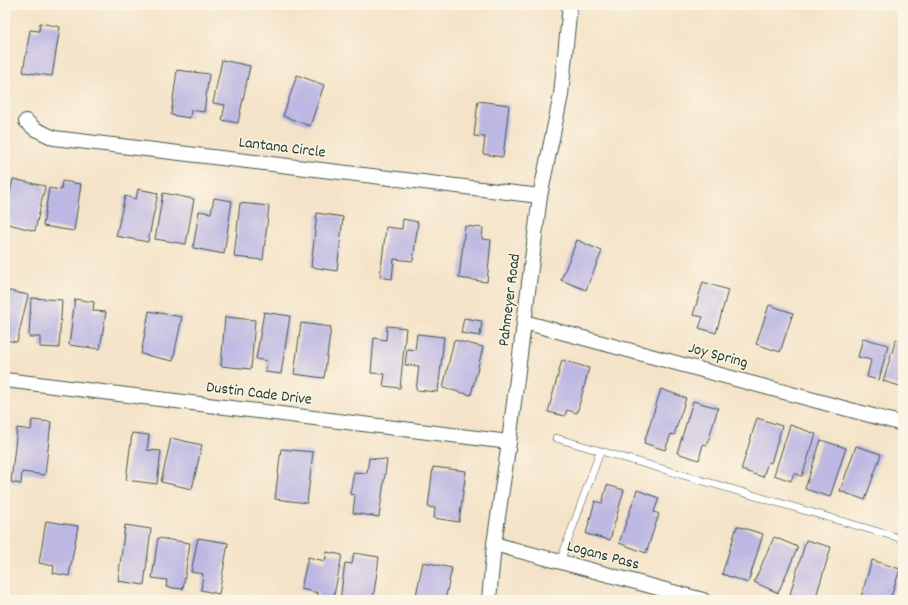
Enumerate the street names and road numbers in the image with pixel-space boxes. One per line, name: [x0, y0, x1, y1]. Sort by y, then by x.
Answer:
street label: Lantana Circle: [237, 131, 327, 165]
street label: Pahmeyer Road: [493, 252, 527, 348]
street label: Joy Spring: [686, 337, 750, 375]
street label: Dustin Cade Drive: [205, 376, 313, 412]
street label: Logans Pass: [564, 535, 642, 577]

